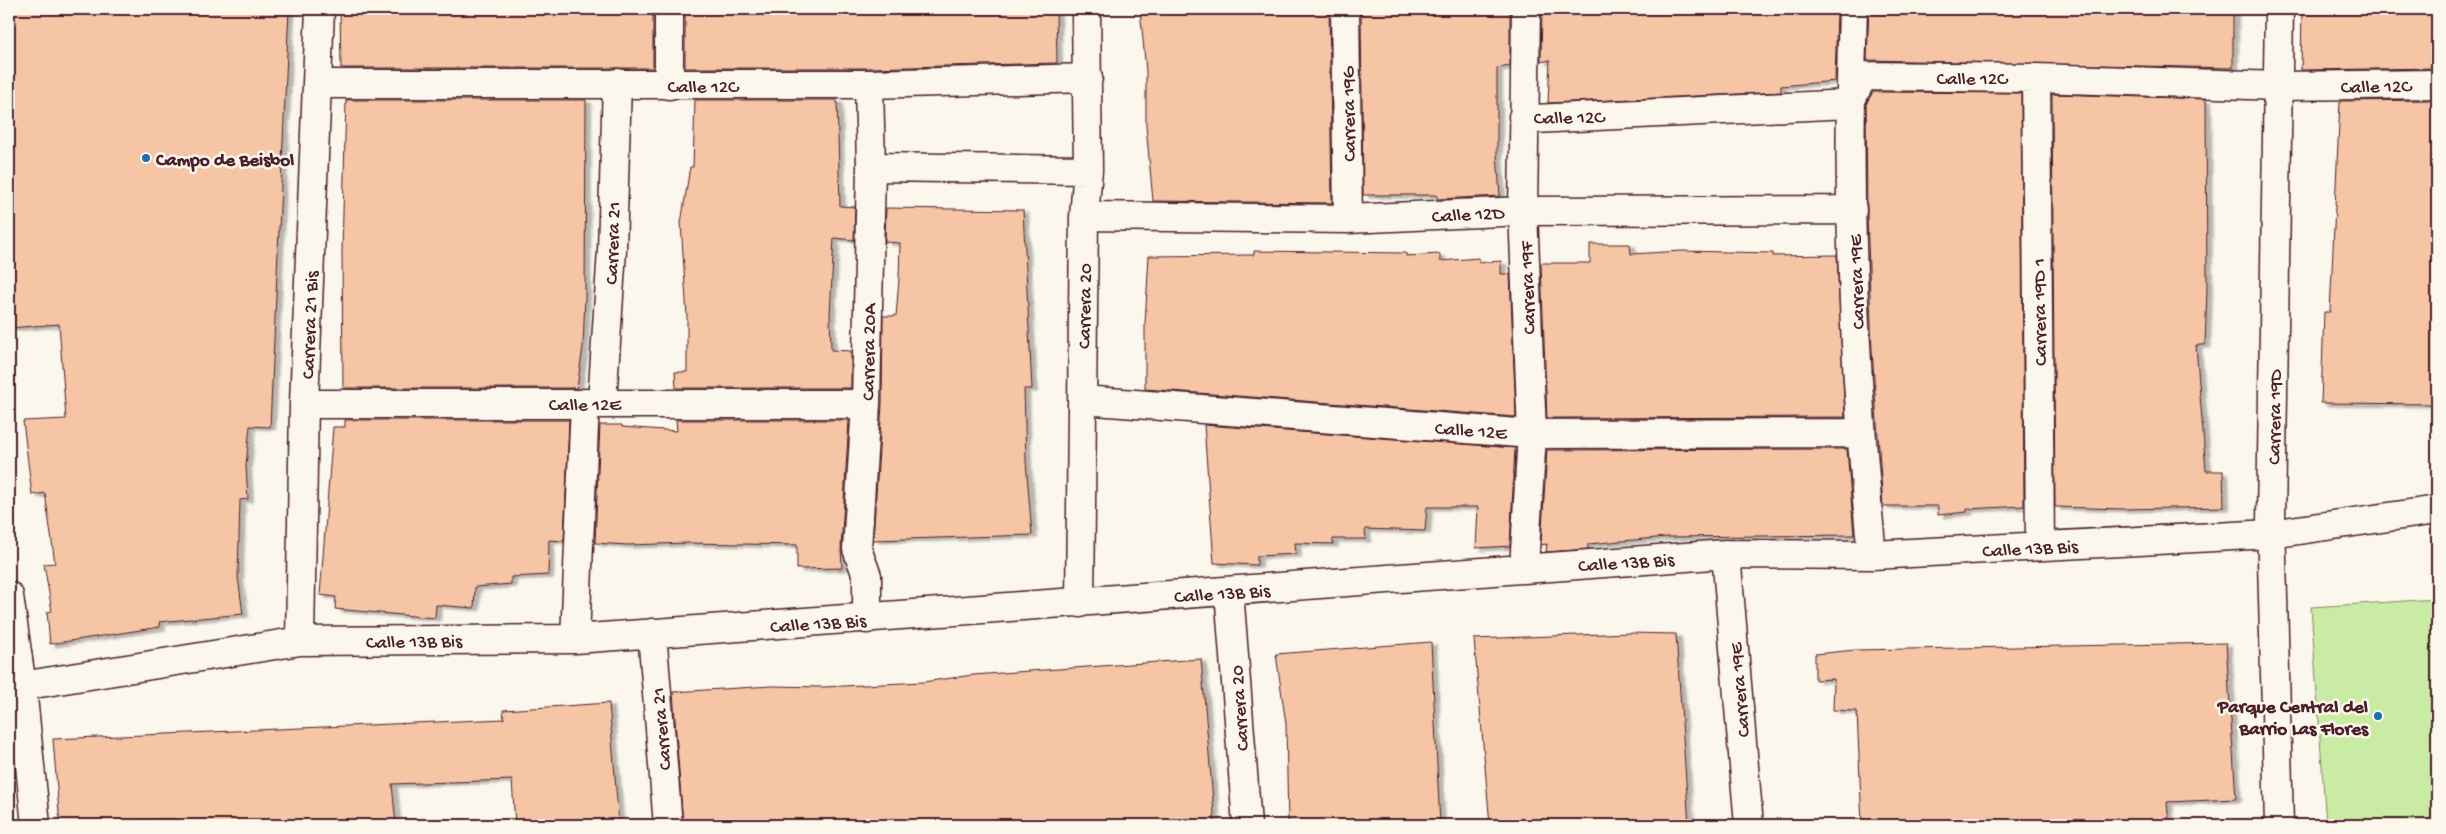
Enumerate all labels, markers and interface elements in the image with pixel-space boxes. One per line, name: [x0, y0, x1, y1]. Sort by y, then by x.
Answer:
street label: Carrera 19G: [1338, 65, 1363, 162]
street label: Calle 12C: [1937, 69, 2009, 92]
street label: Calle 12C: [2340, 76, 2413, 101]
street label: Calle 12C: [668, 77, 740, 100]
street label: Calle 12C: [1533, 107, 1606, 132]
place label: Campo de Beisbol: [155, 150, 294, 173]
marker: Campo de Beisbol: [140, 152, 152, 164]
street label: Carrera 21: [602, 201, 627, 285]
street label: Calle 12D: [1431, 203, 1506, 230]
street label: Carrera 19E: [1845, 233, 1872, 330]
street label: Carrera 19F: [1516, 240, 1543, 335]
street label: Carrera 19D 1: [2029, 258, 2054, 366]
street label: Carrera 20: [1074, 263, 1099, 349]
street label: Carrera 21 Bis: [298, 270, 325, 380]
street label: Carrera 20A: [858, 301, 883, 401]
street label: Carrera 19D: [2264, 369, 2289, 465]
street label: Calle 12E: [549, 395, 622, 418]
street label: Calle 12E: [1434, 418, 1509, 447]
street label: Calle 13B Bis: [1982, 536, 2080, 564]
street label: Calle 13B Bis: [1578, 550, 1676, 579]
street label: Calle 13B Bis: [1174, 581, 1272, 610]
street label: Calle 13B Bis: [770, 611, 868, 640]
street label: Calle 13B Bis: [366, 631, 463, 656]
street label: Carrera 19E: [1726, 640, 1757, 738]
street label: Carrera 20: [1227, 664, 1256, 751]
street label: Carrera 21: [648, 686, 679, 771]
place label: Parque Central del Barrio Las Flores: [2217, 697, 2369, 742]
marker: Parque Central del Barrio Las Flores: [2372, 710, 2384, 722]

